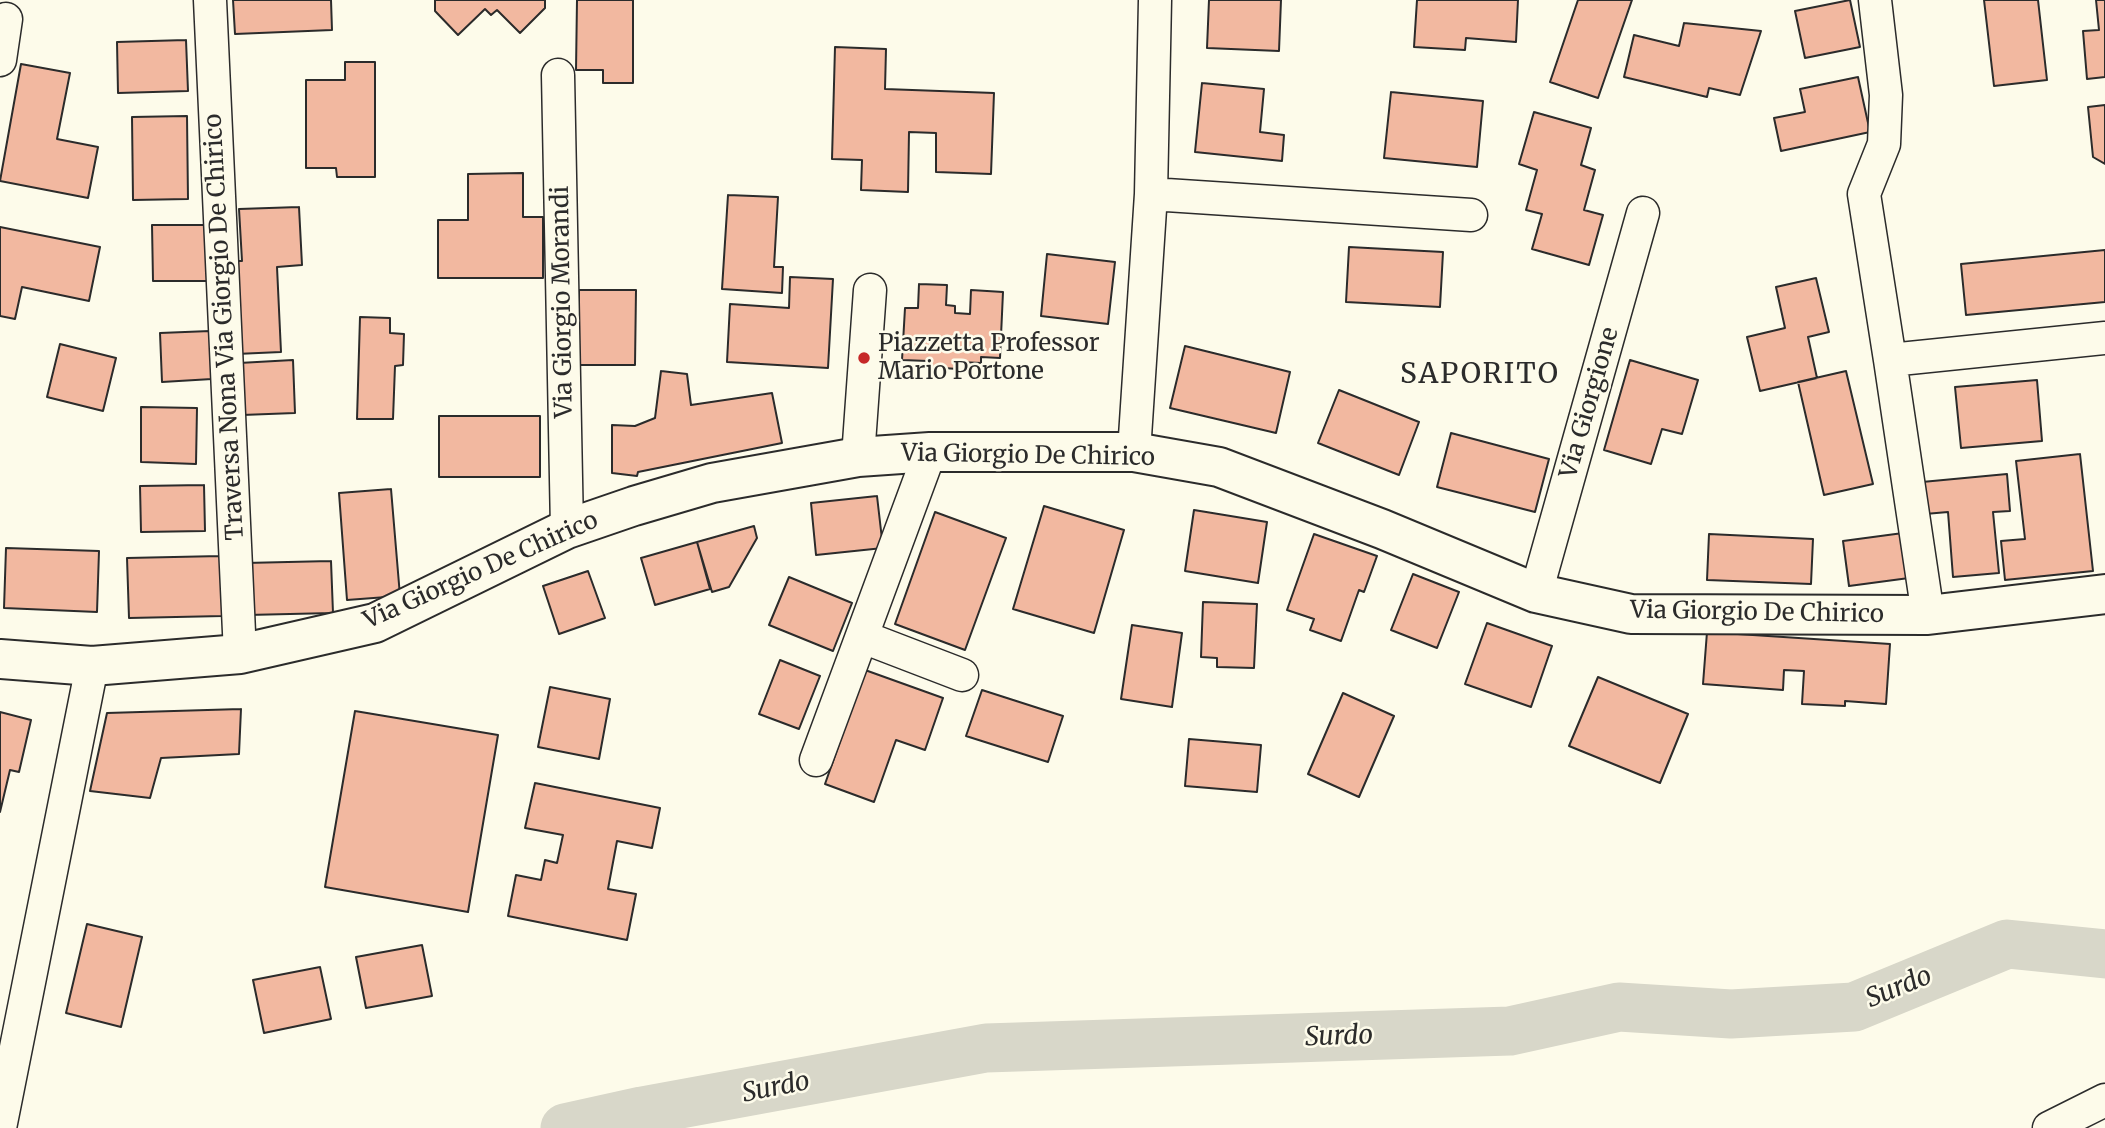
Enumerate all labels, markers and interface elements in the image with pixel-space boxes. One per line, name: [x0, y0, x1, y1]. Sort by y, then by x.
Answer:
street label: Traversa Nona Via Giorgio De Chirico: [199, 113, 251, 541]
street label: Via Giorgio Morandi: [547, 186, 579, 418]
street label: Via Giorgione: [1555, 324, 1625, 482]
place label: Piazzetta Professor Mario Portone: [878, 330, 1099, 386]
marker: Piazzetta Professor Mario Portone: [856, 350, 872, 366]
district label: SAPORITO: [1401, 358, 1559, 392]
street label: Via Giorgio De Chirico: [901, 439, 1155, 473]
street label: Via Giorgio De Chirico: [359, 506, 603, 636]
street label: Via Giorgio De Chirico: [1630, 596, 1884, 630]
water label: Surdo: [1862, 961, 1936, 1015]
water label: Surdo: [1304, 1020, 1374, 1054]
water label: Surdo: [740, 1066, 812, 1110]

